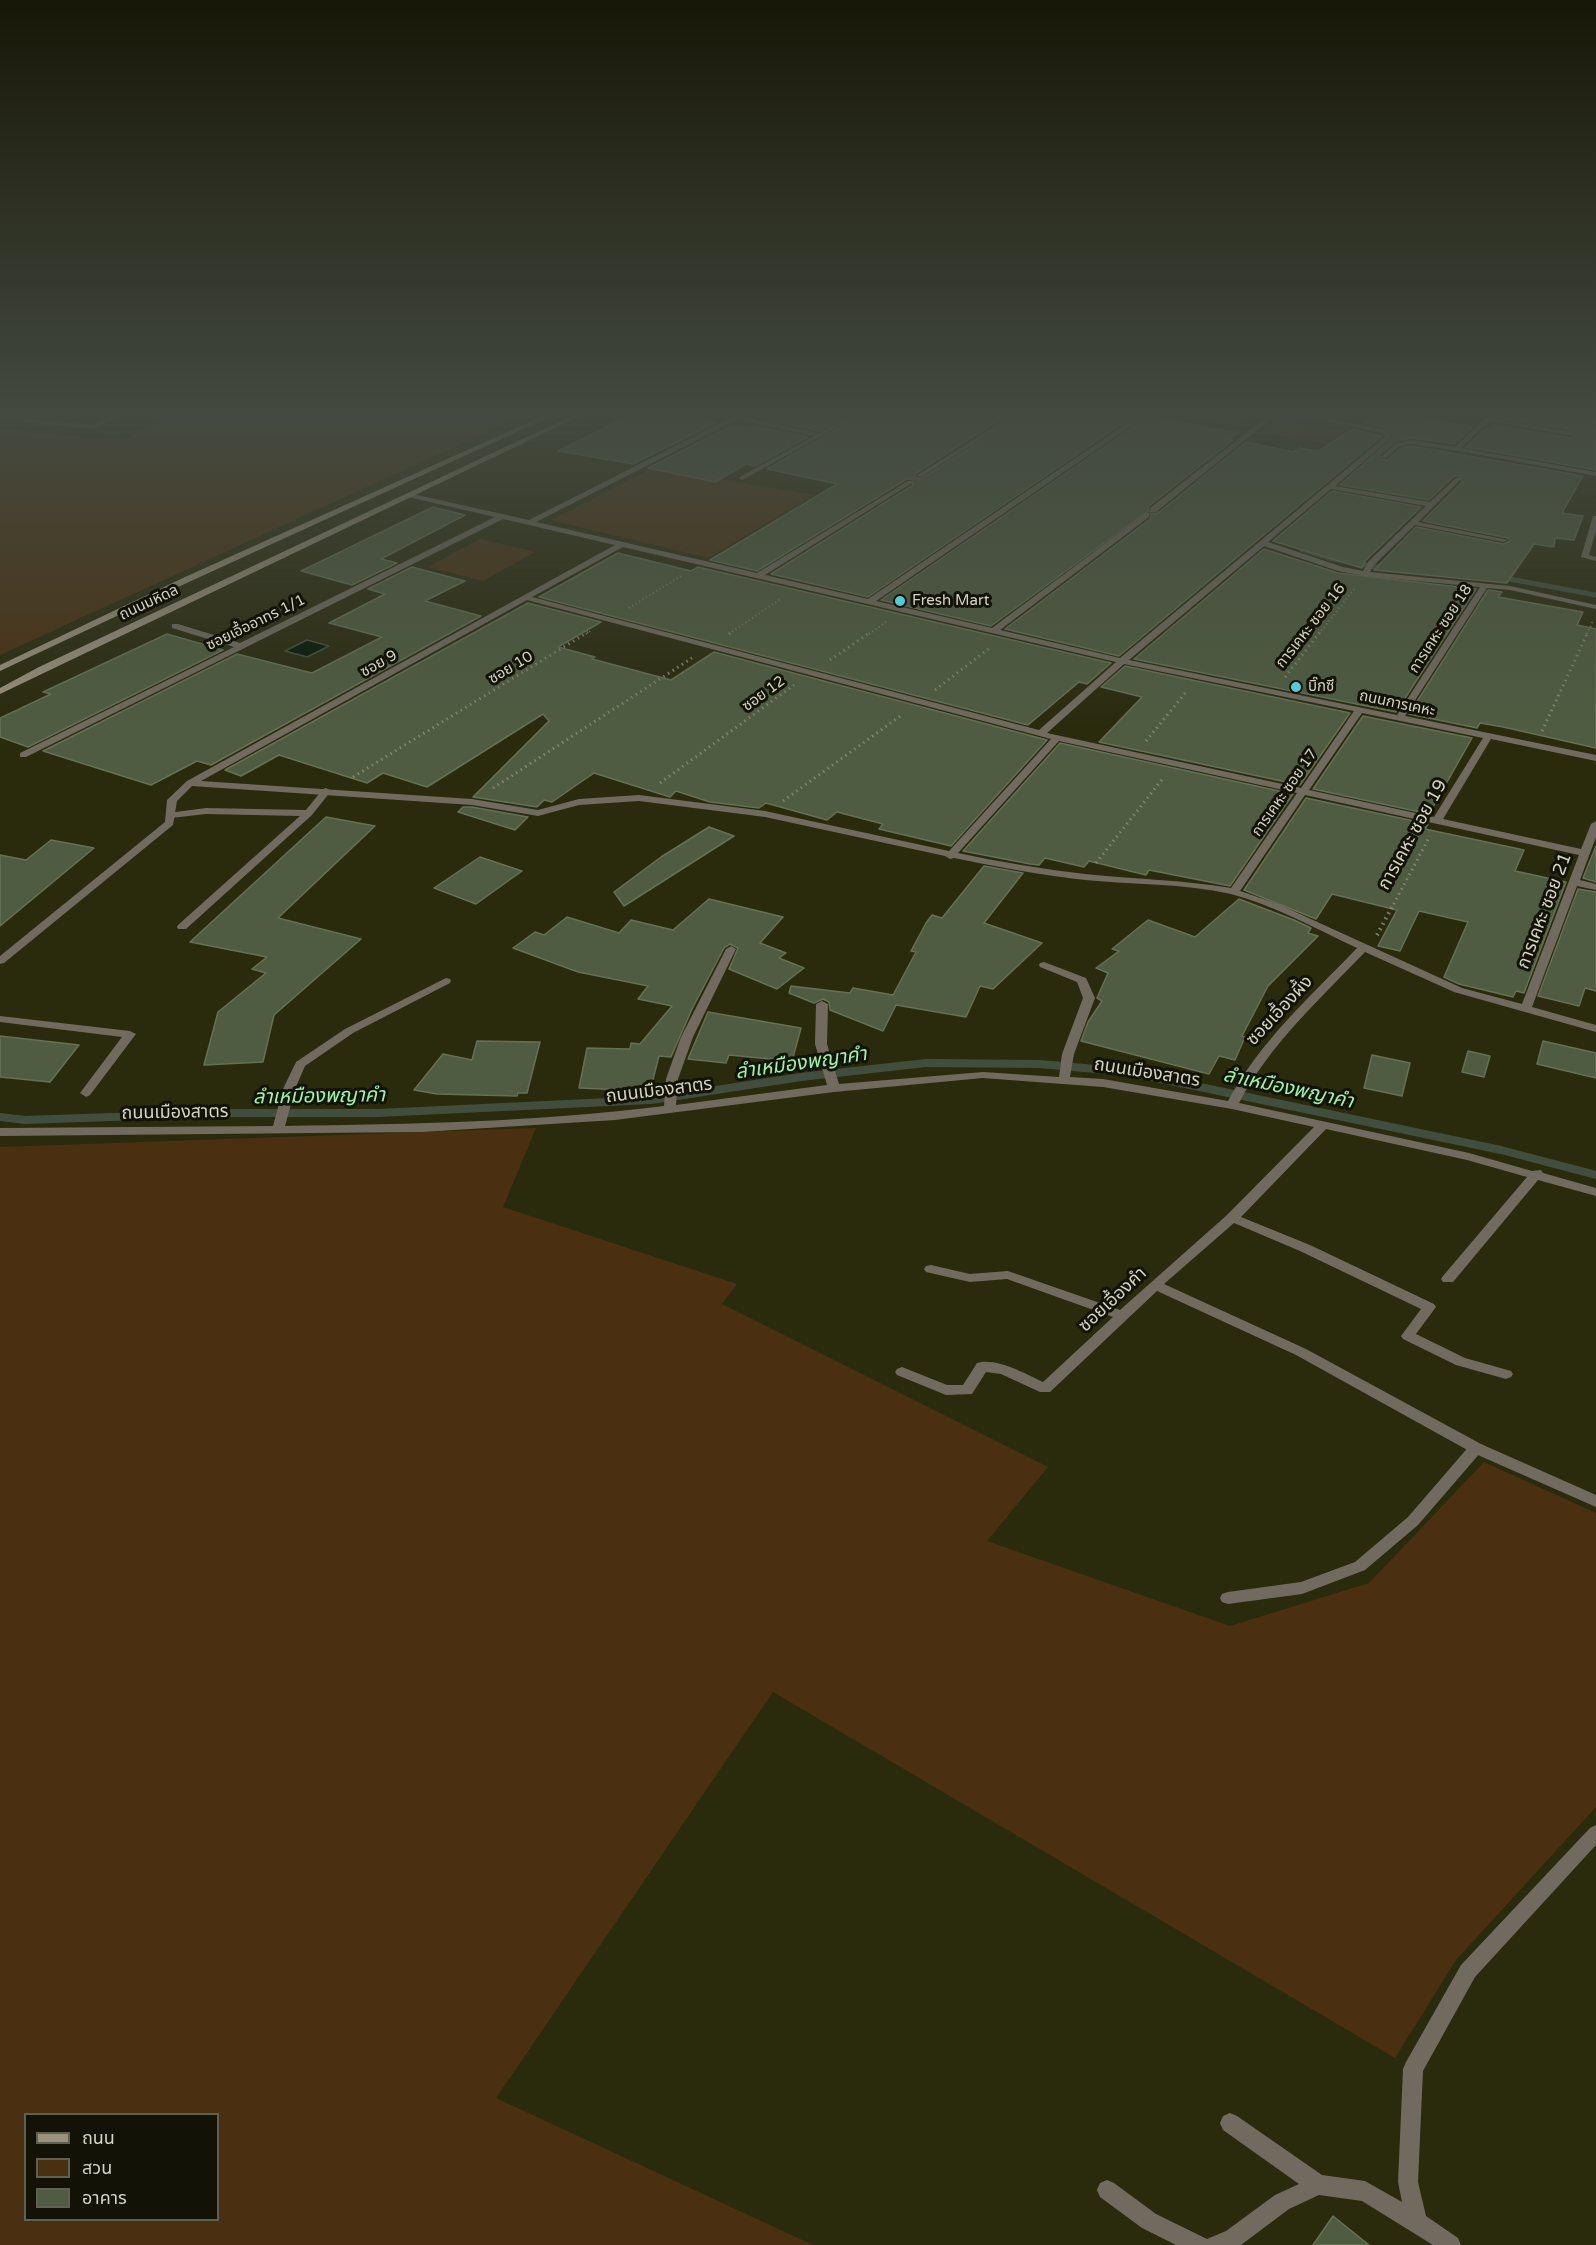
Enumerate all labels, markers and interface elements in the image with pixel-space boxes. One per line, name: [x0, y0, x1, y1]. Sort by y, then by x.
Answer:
street label: การเคหะ ซอย 16: [1272, 580, 1350, 672]
street label: ถนนมหิดล: [117, 581, 181, 625]
street label: การเคหะ ซอย 18: [1406, 581, 1476, 677]
street label: ซอยเอื้ออาทร 1/1: [204, 591, 308, 655]
place label: Fresh Mart: [912, 592, 989, 610]
marker: Fresh Mart: [893, 594, 907, 608]
street label: ซอย 9: [358, 647, 400, 681]
street label: ซอย 10: [486, 648, 536, 688]
street label: ซอย 12: [739, 672, 789, 716]
place label: บิ๊กซี: [1308, 678, 1334, 696]
marker: บิ๊กซี: [1289, 680, 1303, 694]
street label: ถนนการเคหะ: [1357, 687, 1437, 721]
street label: การเคหะ ซอย 17: [1248, 746, 1322, 840]
street label: การเคหะ ซอย 19: [1374, 776, 1452, 894]
street label: การเคหะ ซอย 21: [1513, 850, 1577, 972]
street label: ซอยเอื้องผื้ง: [1242, 972, 1318, 1050]
water label: ลำเหมืองพญาคำ: [734, 1043, 868, 1085]
street label: ถนนเมืองสาตร: [1092, 1054, 1202, 1092]
water label: ลำเหมืองพญาคำ: [1221, 1064, 1355, 1114]
street label: ถนนเมืองสาตร: [605, 1074, 713, 1108]
water label: ลำเหมืองพญาคำ: [253, 1084, 385, 1110]
street label: ถนนเมืองสาตร: [121, 1101, 229, 1125]
street label: ซอยเอื้องคำ: [1075, 1263, 1151, 1337]
legend: [24, 2113, 219, 2221]
text: ถนน: [82, 2127, 115, 2149]
text: สวน: [82, 2157, 112, 2179]
text: อาคาร: [82, 2187, 127, 2209]

